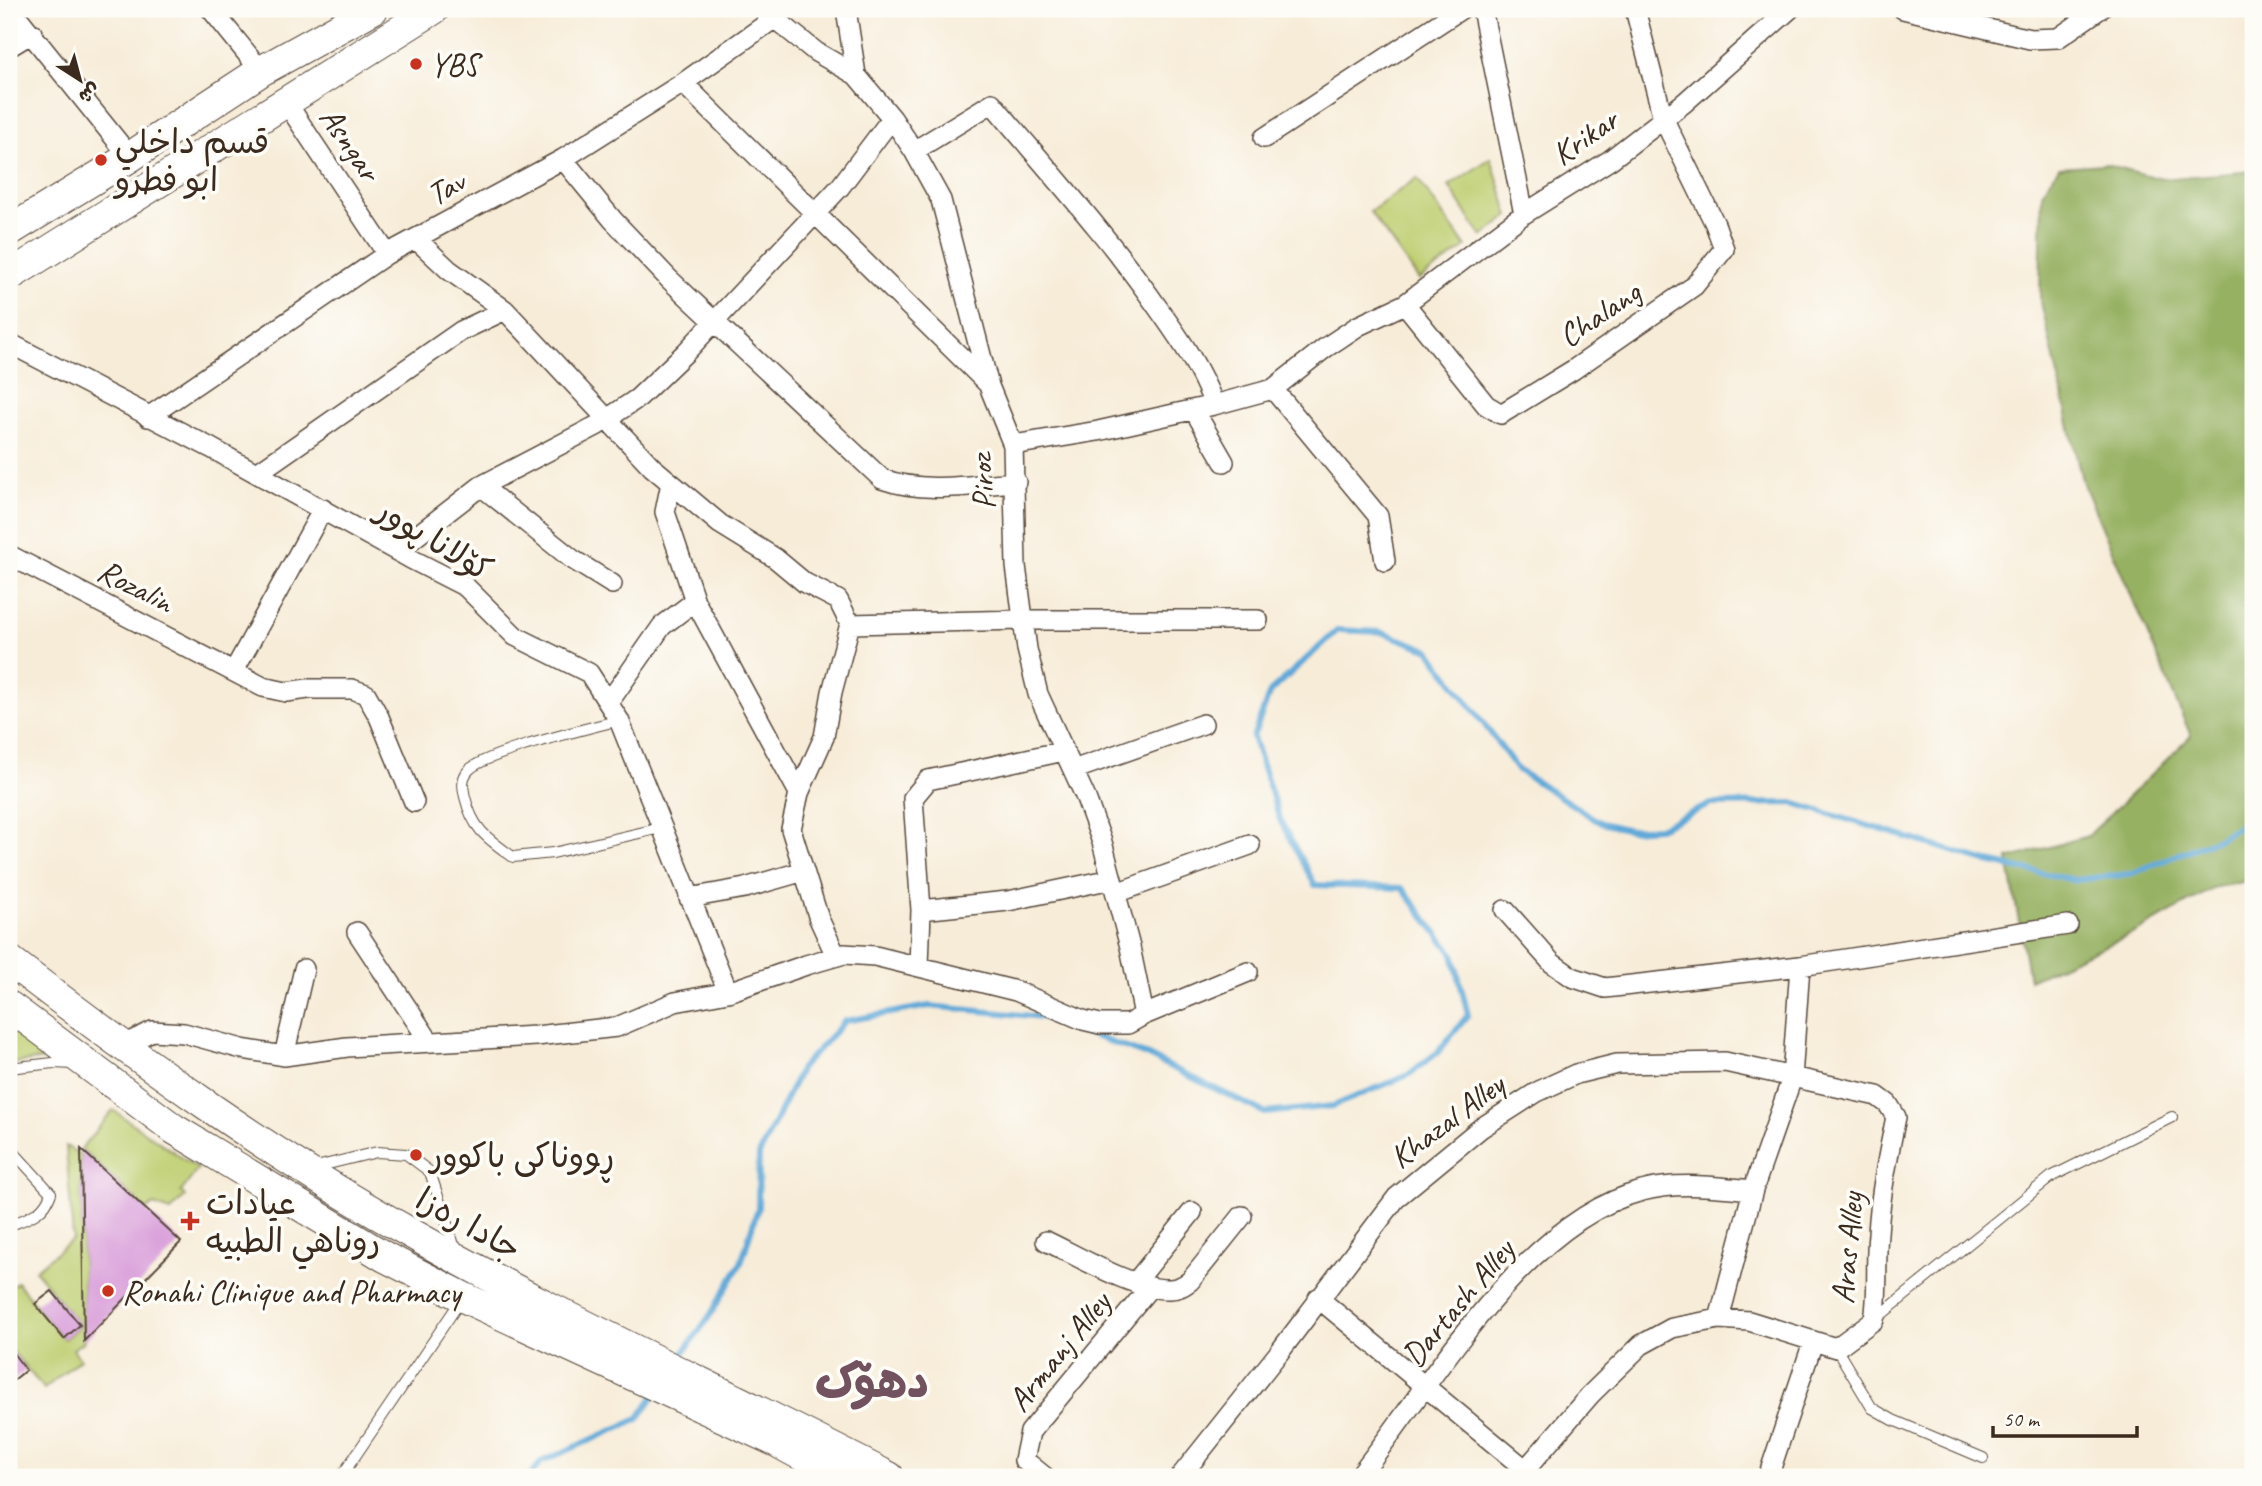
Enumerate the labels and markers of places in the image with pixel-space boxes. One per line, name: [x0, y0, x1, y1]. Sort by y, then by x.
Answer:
place label: YBS: [430, 44, 484, 86]
marker: YBS: [408, 56, 424, 72]
place label: قسم داخلي ابو فطرو: [112, 121, 269, 201]
marker: قسم داخلي ابو فطرو: [93, 152, 109, 168]
place label: ڕووناکی باکوور: [427, 1135, 615, 1183]
marker: ڕووناکی باکوور: [408, 1147, 424, 1163]
place label: عيادات روناهي الطبيه: [206, 1182, 380, 1270]
marker: عيادات روناهي الطبيه: [180, 1211, 200, 1231]
place label: Ronahi Clinique and Pharmacy: [122, 1271, 463, 1313]
marker: Ronahi Clinique and Pharmacy: [100, 1283, 116, 1299]

